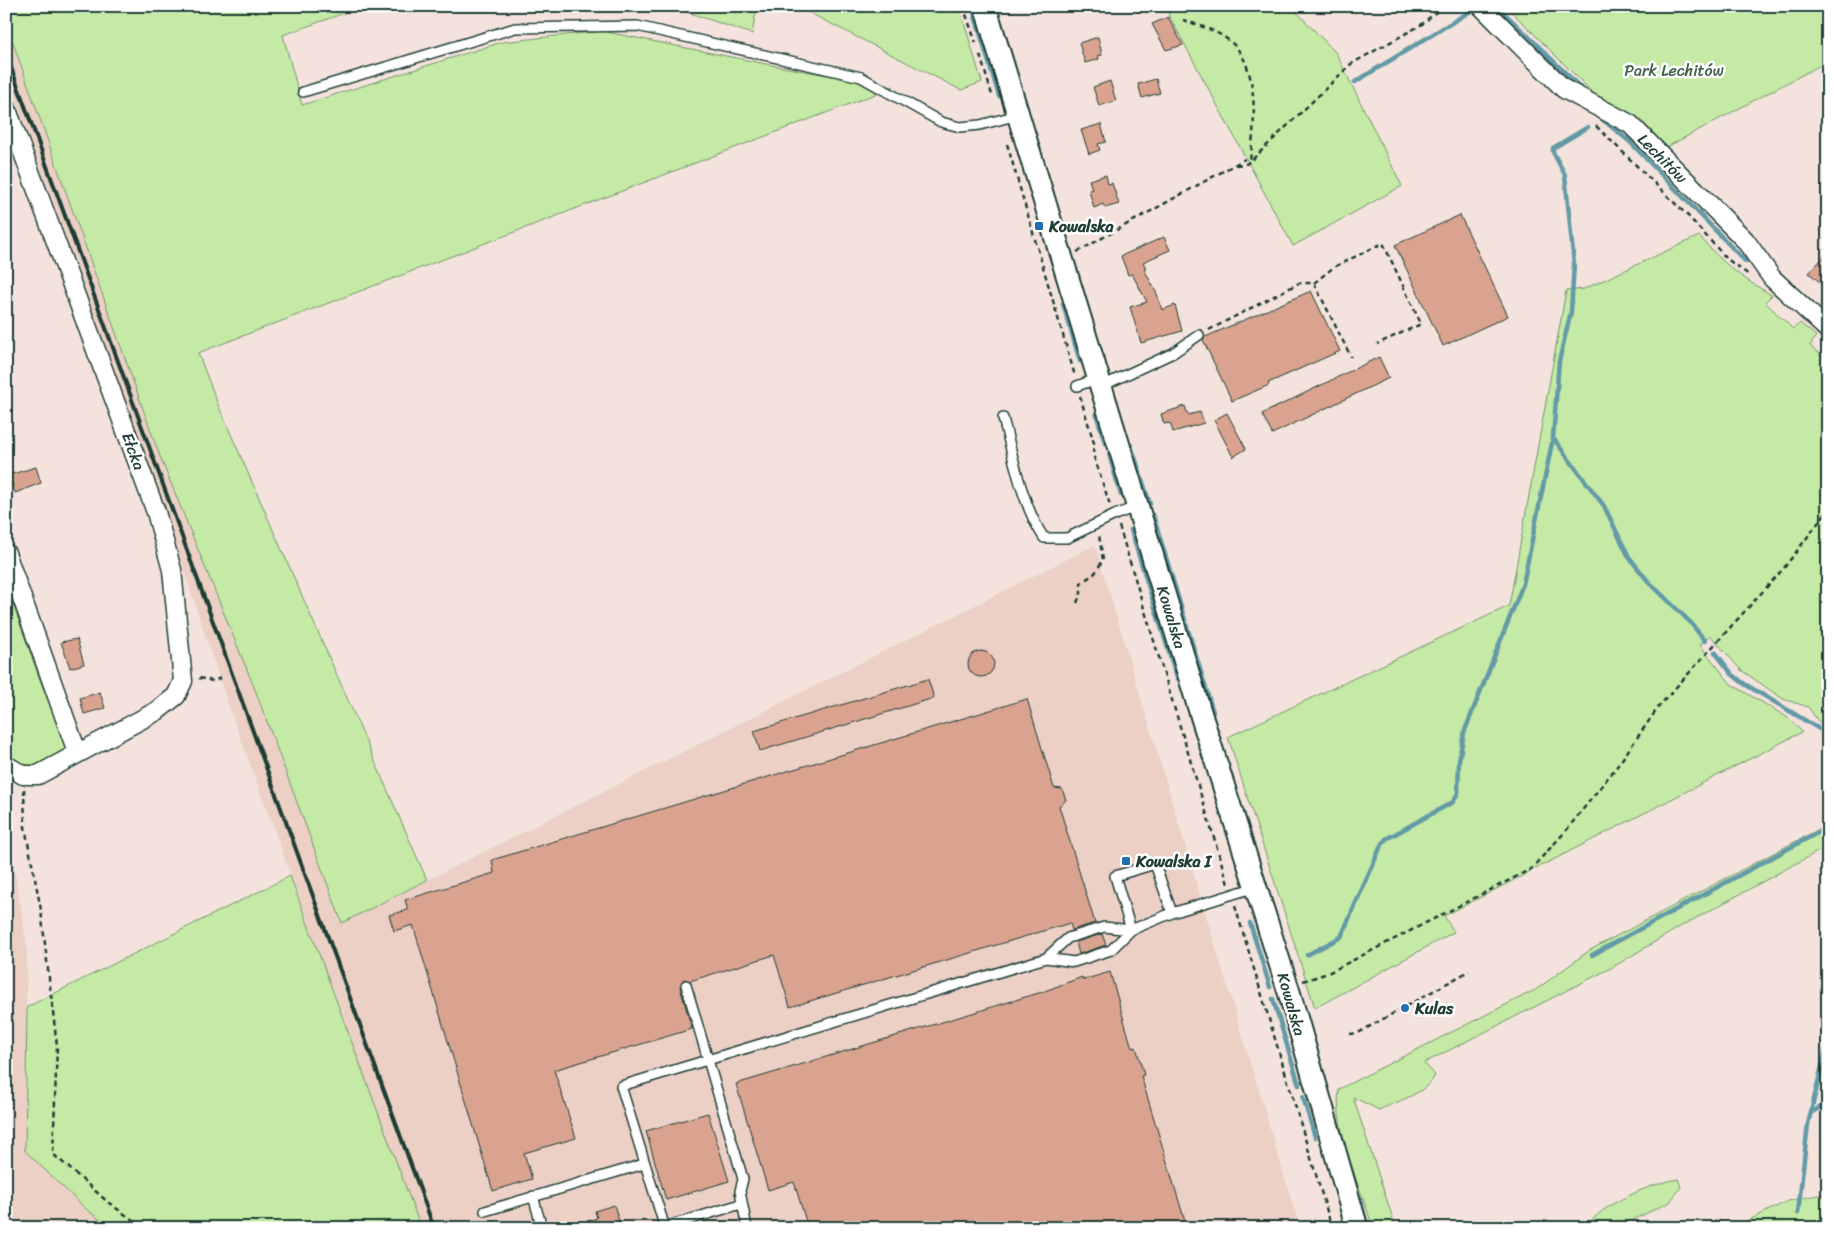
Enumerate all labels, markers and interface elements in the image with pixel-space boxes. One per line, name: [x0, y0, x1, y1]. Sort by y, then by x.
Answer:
park label: Park Lechitów: [1624, 56, 1724, 85]
street label: Lechitów: [1630, 126, 1695, 191]
place label: Kowalska: [1048, 212, 1115, 241]
marker: Kowalska: [1033, 220, 1045, 232]
street label: Ełcka: [113, 428, 154, 474]
street label: Kowalska: [1148, 582, 1195, 652]
place label: Kowalska I: [1135, 847, 1213, 876]
marker: Kowalska I: [1120, 855, 1132, 867]
street label: Kowalska: [1269, 969, 1314, 1039]
place label: Kulas: [1414, 994, 1454, 1023]
marker: Kulas: [1399, 1002, 1411, 1014]

